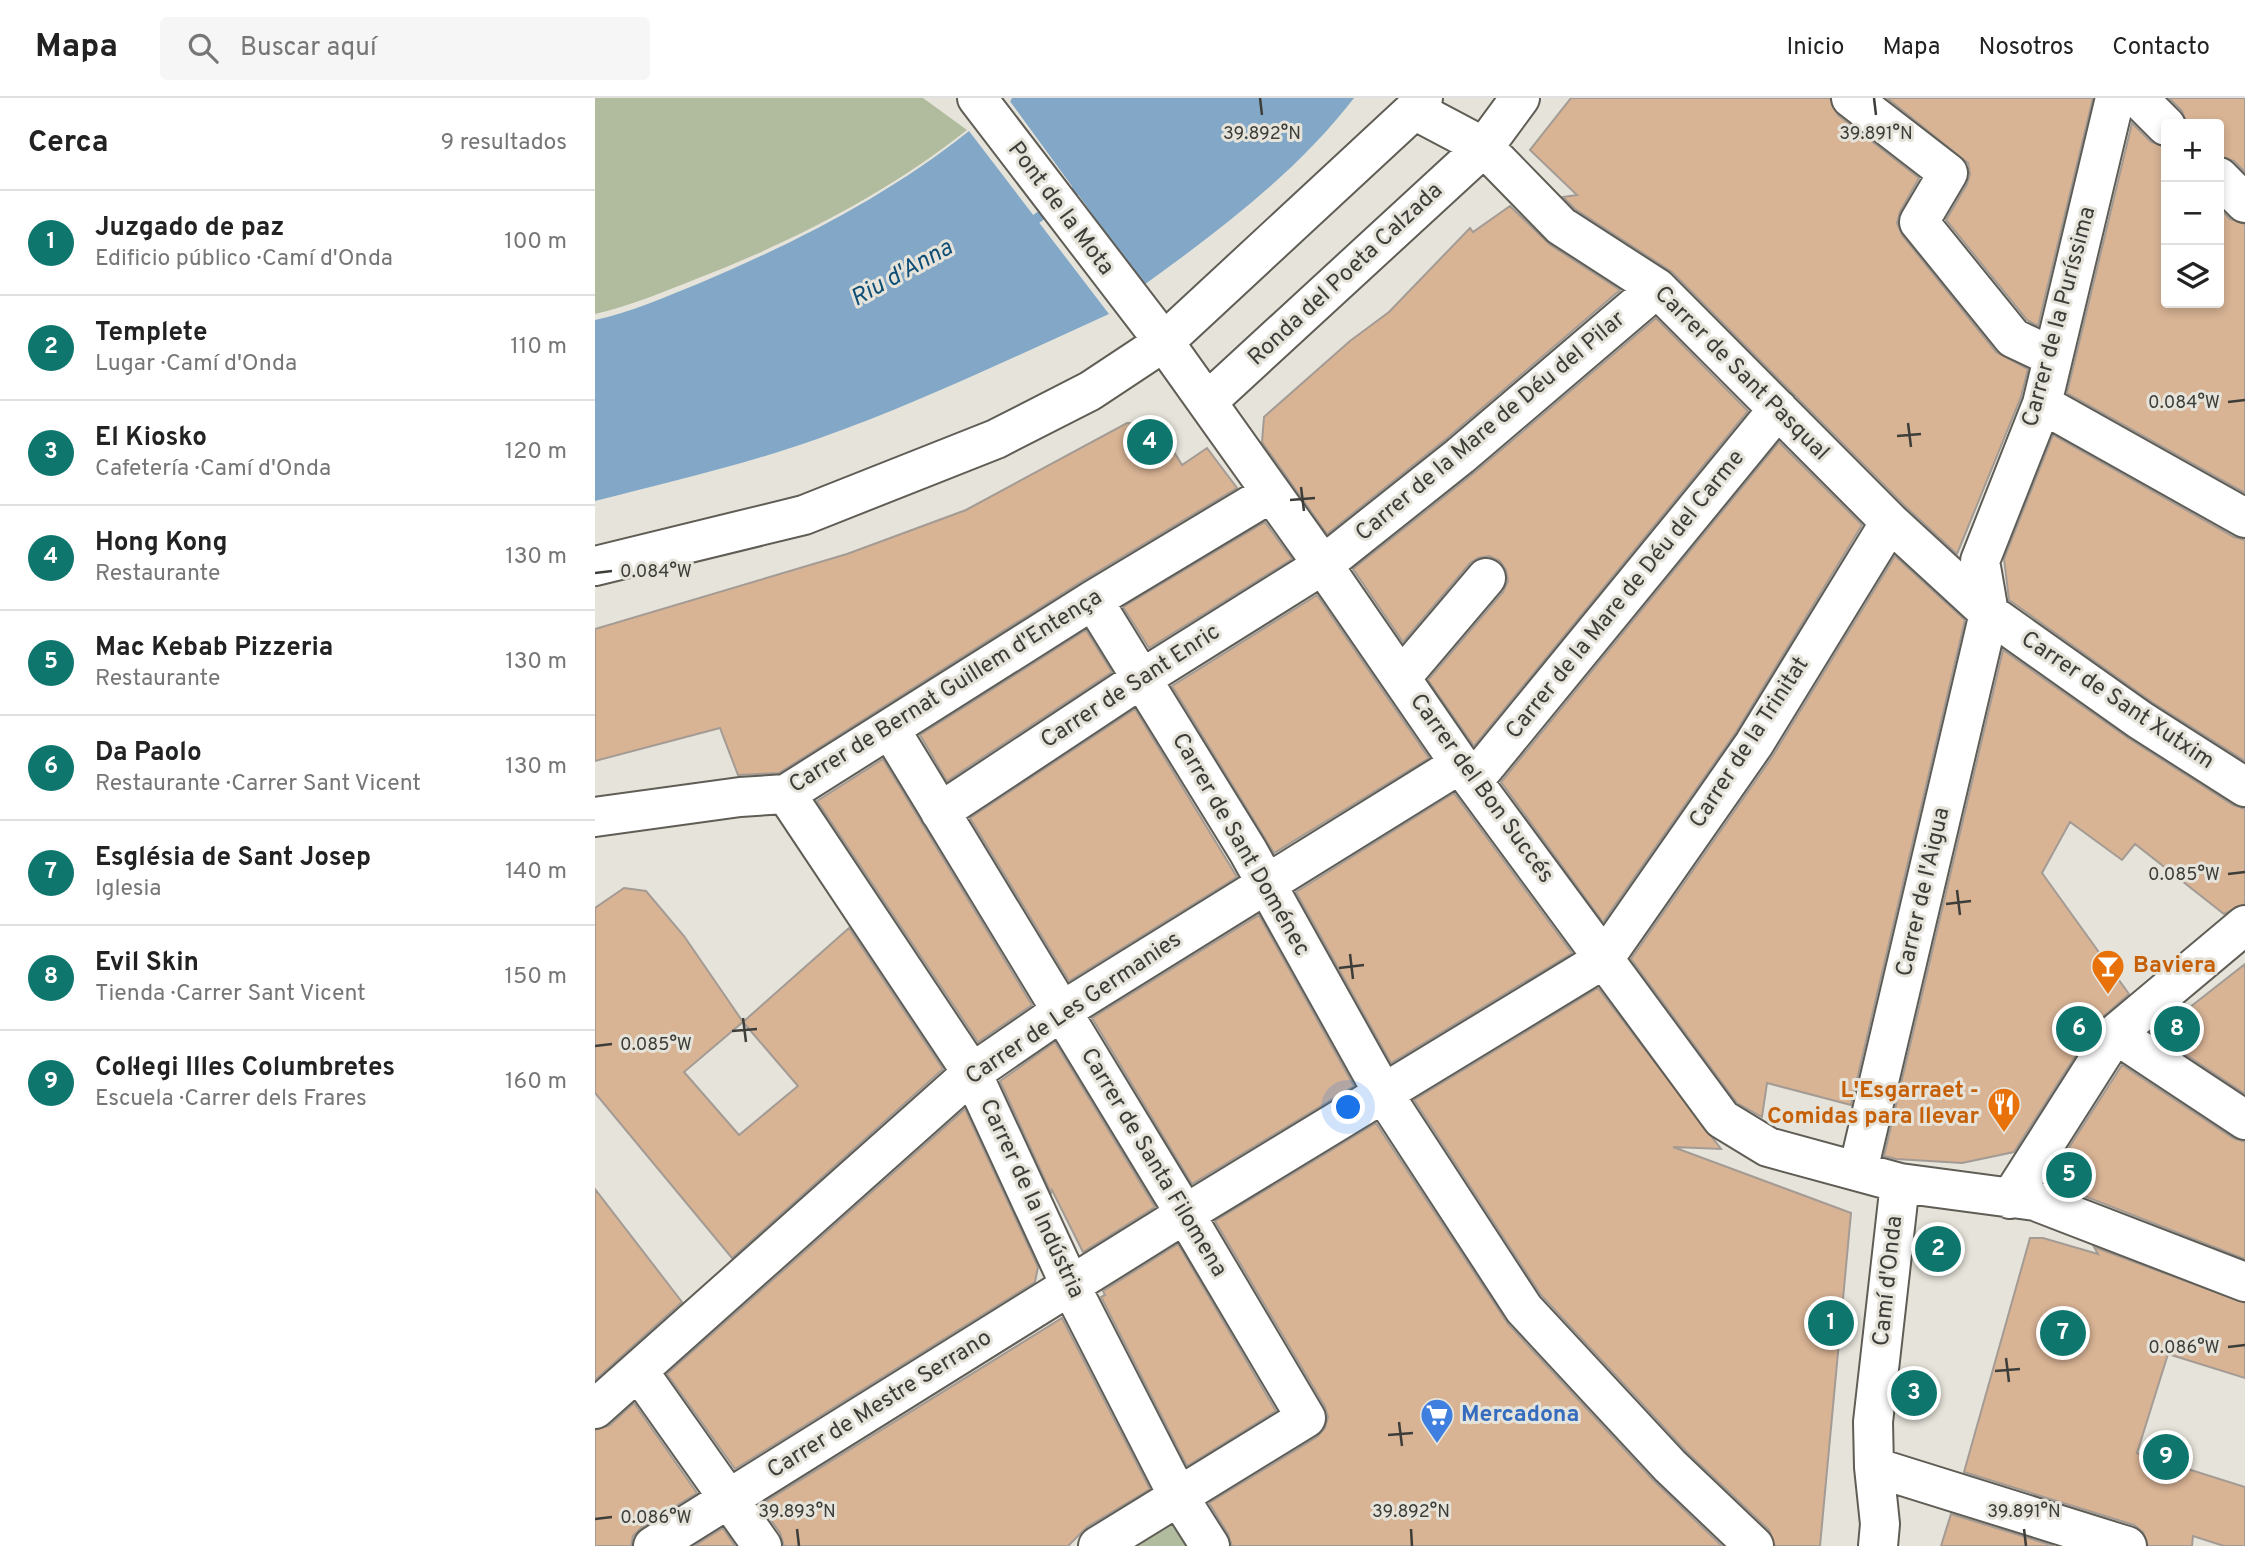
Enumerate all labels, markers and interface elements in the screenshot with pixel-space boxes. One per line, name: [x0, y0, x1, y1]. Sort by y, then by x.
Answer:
search box: [160, 17, 650, 80]
text: Mapa: [35, 27, 118, 69]
icon: search: [184, 29, 222, 67]
text: Buscar aquí: [240, 32, 377, 65]
text: Inicio: [1787, 33, 1844, 63]
text: Mapa: [1882, 33, 1941, 63]
text: Nosotros: [1979, 33, 2074, 63]
text: Contacto: [2112, 33, 2210, 63]
map controls: [2161, 119, 2224, 308]
button: +: [2161, 119, 2224, 182]
text: 39.892°N: [1223, 123, 1301, 146]
text: 39.891°N: [1839, 123, 1913, 146]
text: Cerca: [28, 125, 108, 162]
text: 9 resultados: [441, 129, 567, 158]
street label: Pont de la Mota: [1000, 136, 1120, 282]
street label: Ronda del Poeta Calzada: [1243, 177, 1449, 373]
button: −: [2161, 182, 2224, 245]
street label: Carrer de la Puríssima: [2017, 204, 2103, 430]
text: Juzgado de paz: [95, 212, 284, 245]
text: 1: [46, 228, 56, 257]
text: 100 m: [504, 228, 567, 257]
water label: Riu d'Anna: [846, 233, 959, 314]
text: Edificio público · Camí d'Onda: [95, 245, 393, 274]
button: layers: [2161, 245, 2224, 308]
street label: Carrer de Sant Pasqual: [1647, 280, 1835, 468]
street label: Carrer de la Mare de Déu del Pilar: [1350, 306, 1632, 548]
text: Templete: [95, 317, 207, 350]
text: 2: [44, 333, 58, 362]
text: 110 m: [510, 333, 567, 362]
text: Lugar · Camí d'Onda: [95, 350, 297, 379]
text: 0.084°W: [2148, 392, 2220, 415]
pin: 4: [1127, 416, 1173, 468]
text: El Kiosko: [95, 422, 207, 455]
text: 3: [44, 438, 58, 467]
text: 120 m: [505, 438, 567, 467]
street label: Carrer de la Mare de Déu del Carme: [1500, 444, 1752, 746]
text: Cafetería · Camí d'Onda: [95, 455, 331, 484]
text: Hong Kong: [95, 527, 228, 560]
text: 4: [44, 543, 58, 572]
text: 130 m: [505, 543, 567, 572]
text: Restaurante: [95, 560, 220, 589]
text: 0.084°W: [620, 561, 692, 584]
street label: Carrer de Bernat Guillem d'Entença: [784, 583, 1108, 801]
street label: Carrer de Sant Enric: [1036, 618, 1226, 756]
street label: Carrer de Sant Xutxim: [2015, 625, 2219, 777]
text: Mac Kebab Pizzeria: [95, 632, 333, 665]
text: 5: [44, 648, 58, 677]
text: 130 m: [505, 648, 567, 677]
street label: Carrer de la Trinitat: [1684, 652, 1816, 834]
text: Restaurante: [95, 665, 220, 694]
street label: Carrer del Bon Succés: [1402, 688, 1560, 890]
street label: Carrer de Sant Doménec: [1164, 728, 1316, 962]
text: Da Paolo: [95, 737, 202, 770]
text: 6: [44, 753, 58, 782]
text: 130 m: [505, 753, 567, 782]
text: Restaurante · Carrer Sant Vicent: [95, 770, 421, 799]
street label: Carrer de l'Aigua: [1890, 805, 1958, 979]
text: Església de Sant Josep: [95, 842, 371, 875]
text: 7: [45, 858, 57, 887]
text: 140 m: [505, 858, 567, 887]
text: 0.085°W: [2148, 864, 2220, 887]
text: Iglesia: [95, 875, 161, 904]
street label: Carrer de Les Germanies: [960, 926, 1188, 1092]
text: Evil Skin: [95, 947, 199, 980]
bar icon: Baviera: [2089, 947, 2127, 996]
place label: Baviera: [2133, 952, 2216, 981]
text: 8: [44, 963, 58, 992]
text: 150 m: [505, 963, 567, 992]
text: Tienda · Carrer Sant Vicent: [95, 980, 366, 1009]
pin: 6: [2056, 1003, 2102, 1055]
pin: 8: [2154, 1003, 2200, 1055]
text: 0.085°W: [620, 1034, 692, 1057]
street label: Carrer de Santa Filomena: [1073, 1043, 1233, 1283]
text: Col·legi Illes Columbretes: [95, 1052, 395, 1085]
text: 9: [44, 1068, 58, 1097]
text: 160 m: [505, 1068, 567, 1097]
place label: L'Esgarraet - Comidas para llevar: [1767, 1077, 1979, 1132]
text: Escuela · Carrer dels Frares: [95, 1085, 367, 1114]
restaurant icon: L'Esgarraet - Comidas para llevar: [1985, 1085, 2023, 1134]
your location: [1331, 1090, 1365, 1124]
street label: Carrer de la Indústria: [972, 1095, 1090, 1303]
pin: 5: [2046, 1149, 2092, 1201]
street label: Camí d'Onda: [1868, 1214, 1910, 1348]
pin: 2: [1915, 1223, 1961, 1275]
pin: 1: [1808, 1297, 1854, 1349]
pin: 7: [2040, 1307, 2086, 1359]
street label: Carrer de Mestre Serrano: [762, 1324, 998, 1486]
text: 0.086°W: [2148, 1337, 2220, 1360]
pin: 3: [1891, 1367, 1937, 1419]
supermarket icon: Mercadona: [1418, 1396, 1456, 1445]
place label: Mercadona: [1461, 1401, 1579, 1430]
pin: 9: [2143, 1431, 2189, 1483]
text: 39.893°N: [758, 1501, 836, 1524]
text: 39.892°N: [1372, 1501, 1450, 1524]
text: 39.891°N: [1987, 1501, 2061, 1524]
text: 0.086°W: [620, 1507, 692, 1530]

